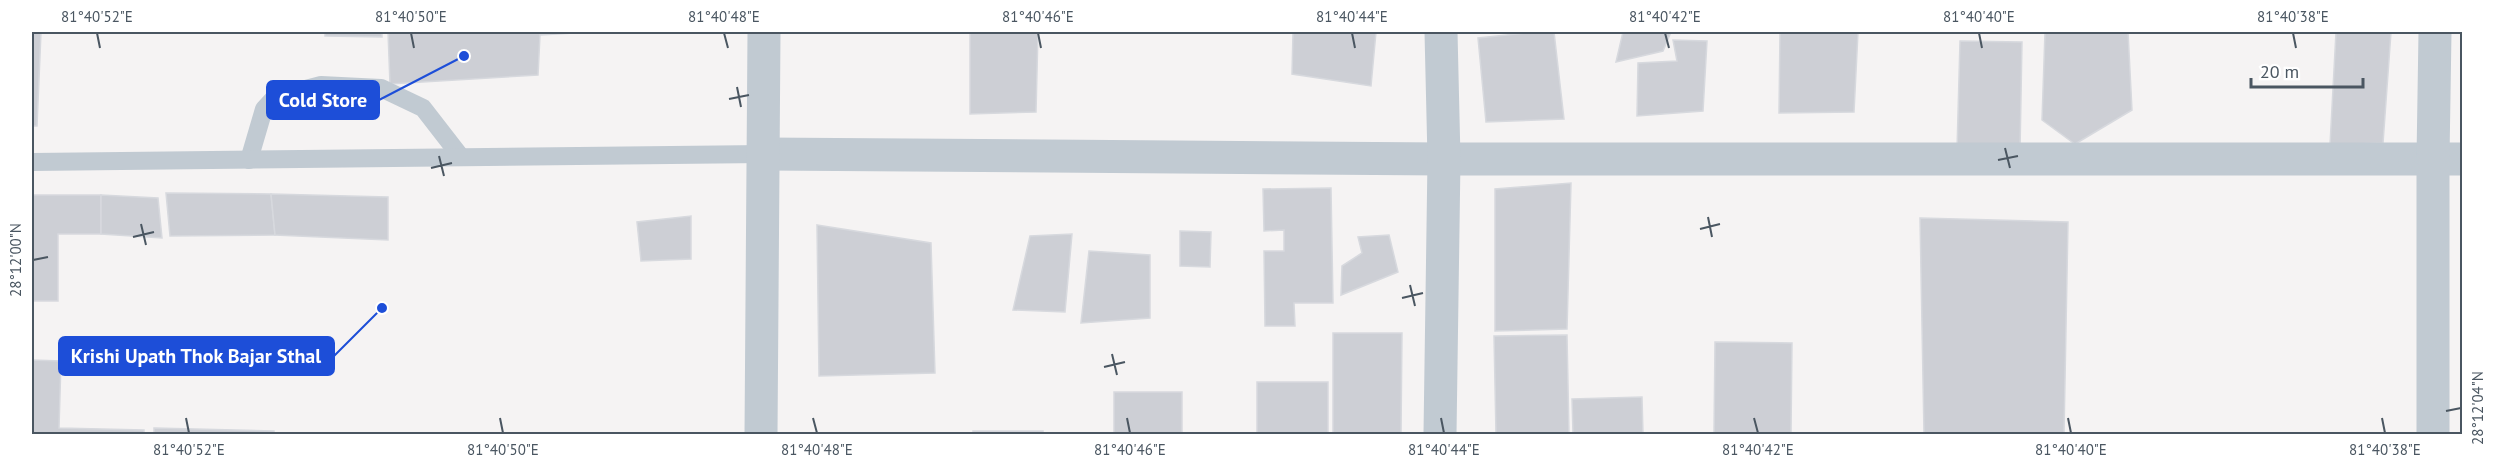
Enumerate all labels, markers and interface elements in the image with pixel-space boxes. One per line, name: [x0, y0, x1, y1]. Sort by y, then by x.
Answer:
text: 81°40'52"E: [61, 7, 133, 26]
text: 81°40'50"E: [375, 7, 447, 26]
text: 81°40'48"E: [688, 7, 760, 26]
text: 81°40'46"E: [1002, 7, 1074, 26]
text: 81°40'44"E: [1316, 7, 1388, 26]
text: 81°40'42"E: [1629, 7, 1701, 26]
text: 81°40'40"E: [1943, 7, 2015, 26]
text: 81°40'38"E: [2257, 7, 2329, 26]
scale bar: [2251, 51, 2364, 89]
text: 20 m: [2260, 60, 2299, 83]
callout: Cold Store: [267, 81, 379, 119]
text: Cold Store: [279, 87, 367, 113]
text: 28°12'00"N: [6, 223, 25, 297]
callout: Krishi Upath Thok Bajar Sthal: [59, 337, 334, 375]
text: Krishi Upath Thok Bajar Sthal: [71, 343, 321, 369]
text: 28°12'04"N: [2468, 371, 2487, 445]
text: 81°40'52"E: [153, 440, 225, 459]
text: 81°40'50"E: [467, 440, 539, 459]
text: 81°40'48"E: [781, 440, 853, 459]
text: 81°40'46"E: [1094, 440, 1166, 459]
text: 81°40'44"E: [1408, 440, 1480, 459]
text: 81°40'42"E: [1722, 440, 1794, 459]
text: 81°40'40"E: [2035, 440, 2107, 459]
text: 81°40'38"E: [2349, 440, 2421, 459]

